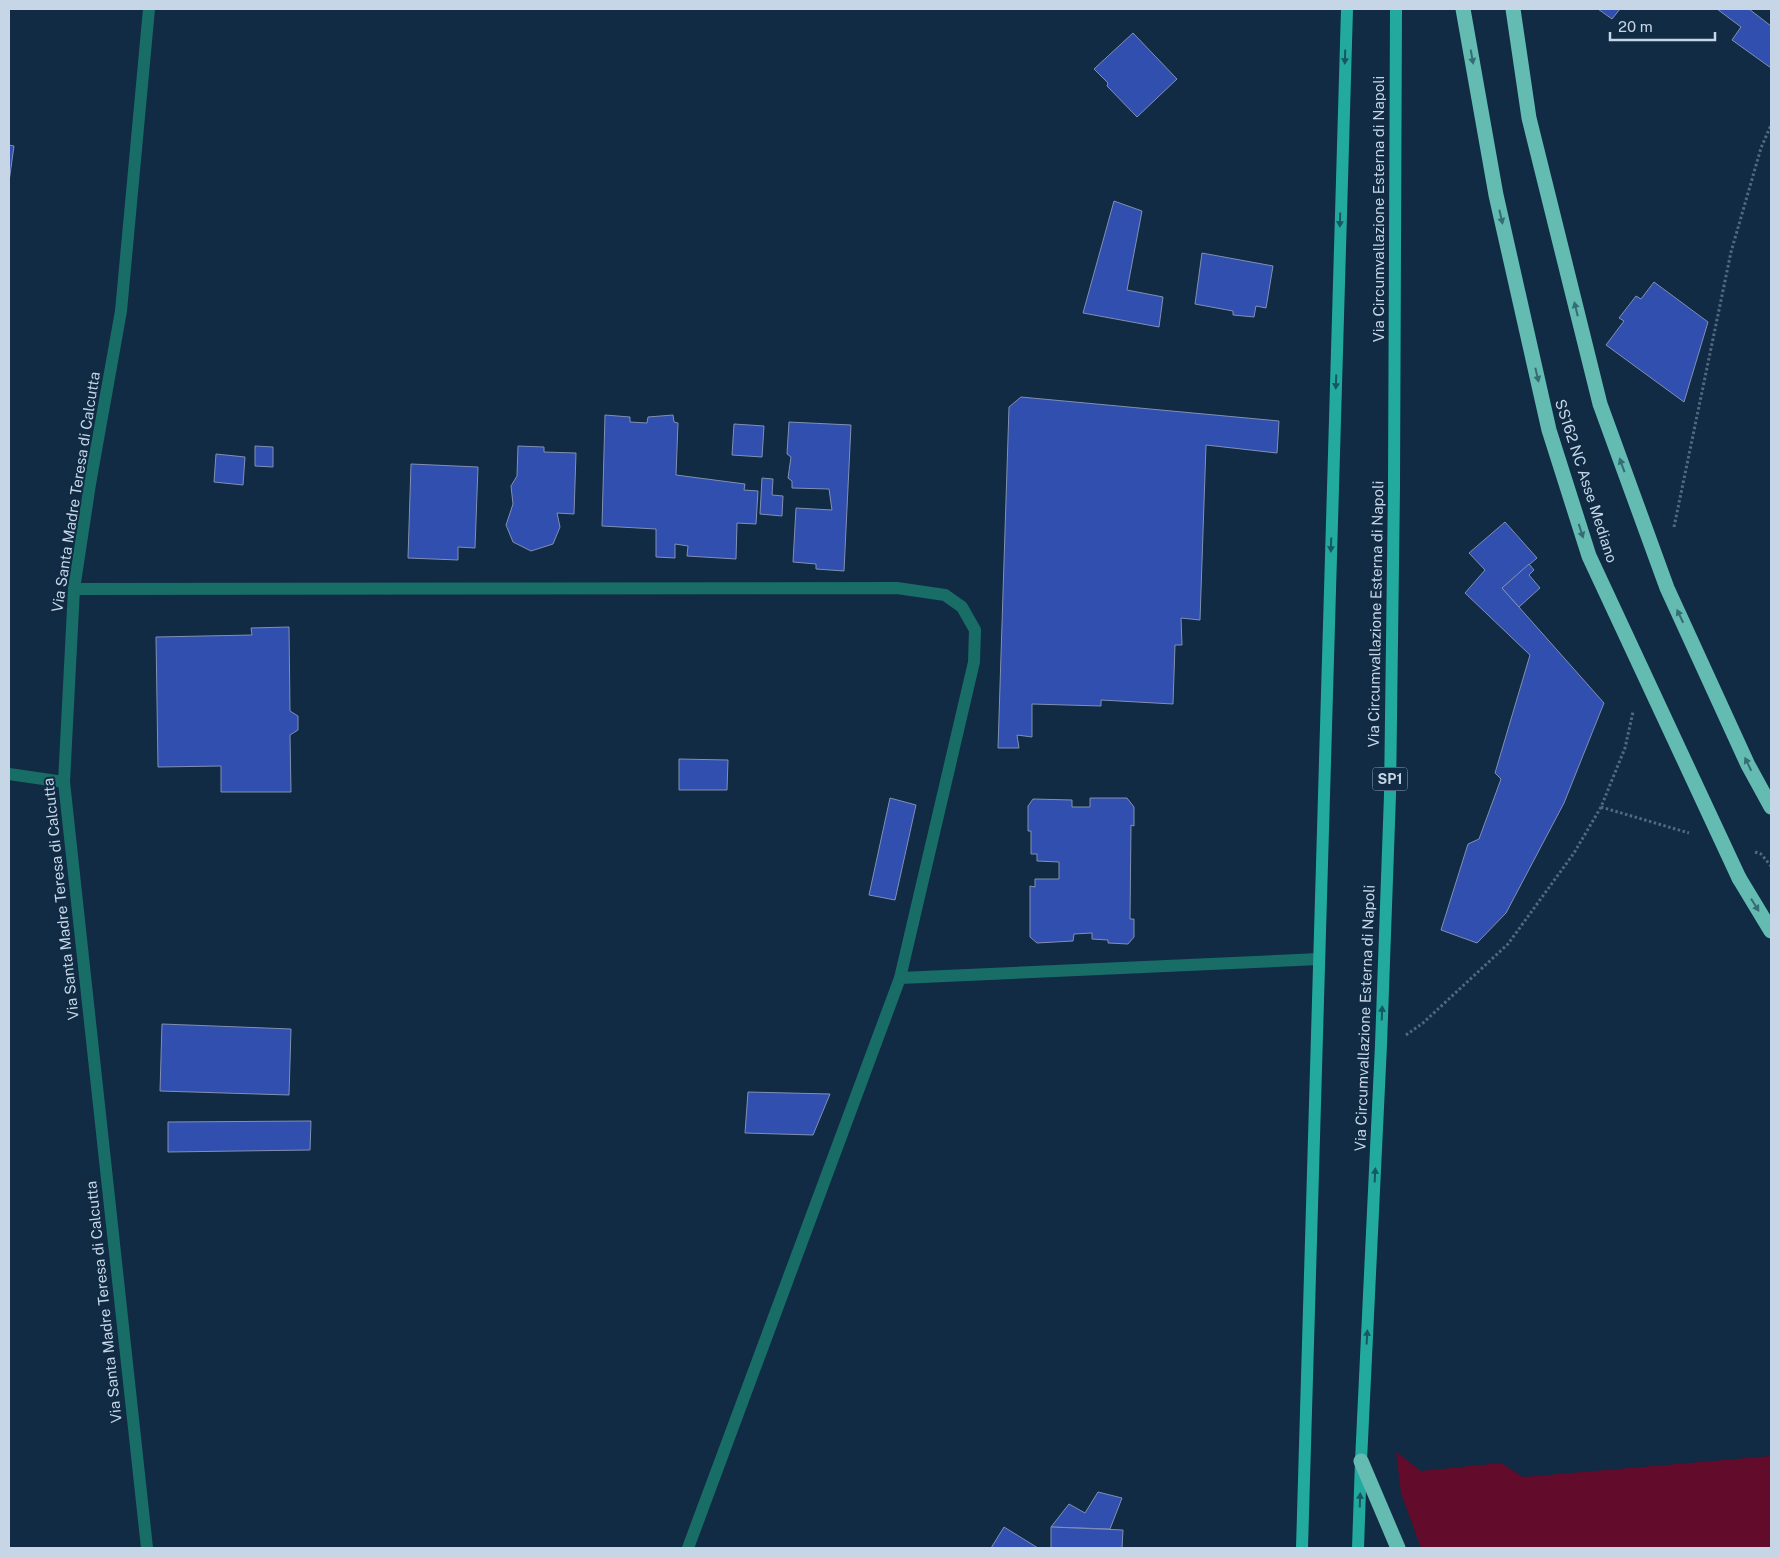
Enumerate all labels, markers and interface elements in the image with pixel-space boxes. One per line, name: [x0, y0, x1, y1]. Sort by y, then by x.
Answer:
scale bar: [1610, 10, 1715, 42]
text: 20 m: [1618, 18, 1653, 35]
one-way arrow: [1468, 49, 1476, 65]
one-way arrow: [1341, 50, 1349, 66]
street label: Via Circumvallazione Esterna di Napoli: [1370, 76, 1387, 342]
one-way arrow: [1497, 209, 1505, 224]
one-way arrow: [1336, 212, 1344, 228]
one-way arrow: [1572, 301, 1580, 316]
one-way arrow: [1533, 368, 1541, 383]
street label: Via Santa Madre Teresa di Calcutta: [48, 370, 103, 613]
one-way arrow: [1331, 375, 1339, 391]
street label: SS162 NC Asse Mediano: [1552, 397, 1621, 565]
one-way arrow: [1618, 457, 1625, 472]
street label: Via Circumvallazione Esterna di Napoli: [1365, 481, 1386, 747]
one-way arrow: [1578, 524, 1585, 539]
one-way arrow: [1327, 537, 1335, 553]
one-way arrow: [1676, 609, 1684, 623]
one-way arrow: [1744, 757, 1752, 771]
road number: SP1: [1372, 768, 1408, 791]
street label: Via Santa Madre Teresa di Calcutta: [39, 777, 82, 1021]
street label: Via Circumvallazione Esterna di Napoli: [1351, 884, 1378, 1152]
one-way arrow: [1750, 898, 1760, 911]
one-way arrow: [1379, 1004, 1387, 1020]
one-way arrow: [1372, 1167, 1380, 1183]
street label: Via Santa Madre Teresa di Calcutta: [82, 1180, 125, 1424]
one-way arrow: [1364, 1329, 1372, 1345]
one-way arrow: [1356, 1491, 1364, 1507]

